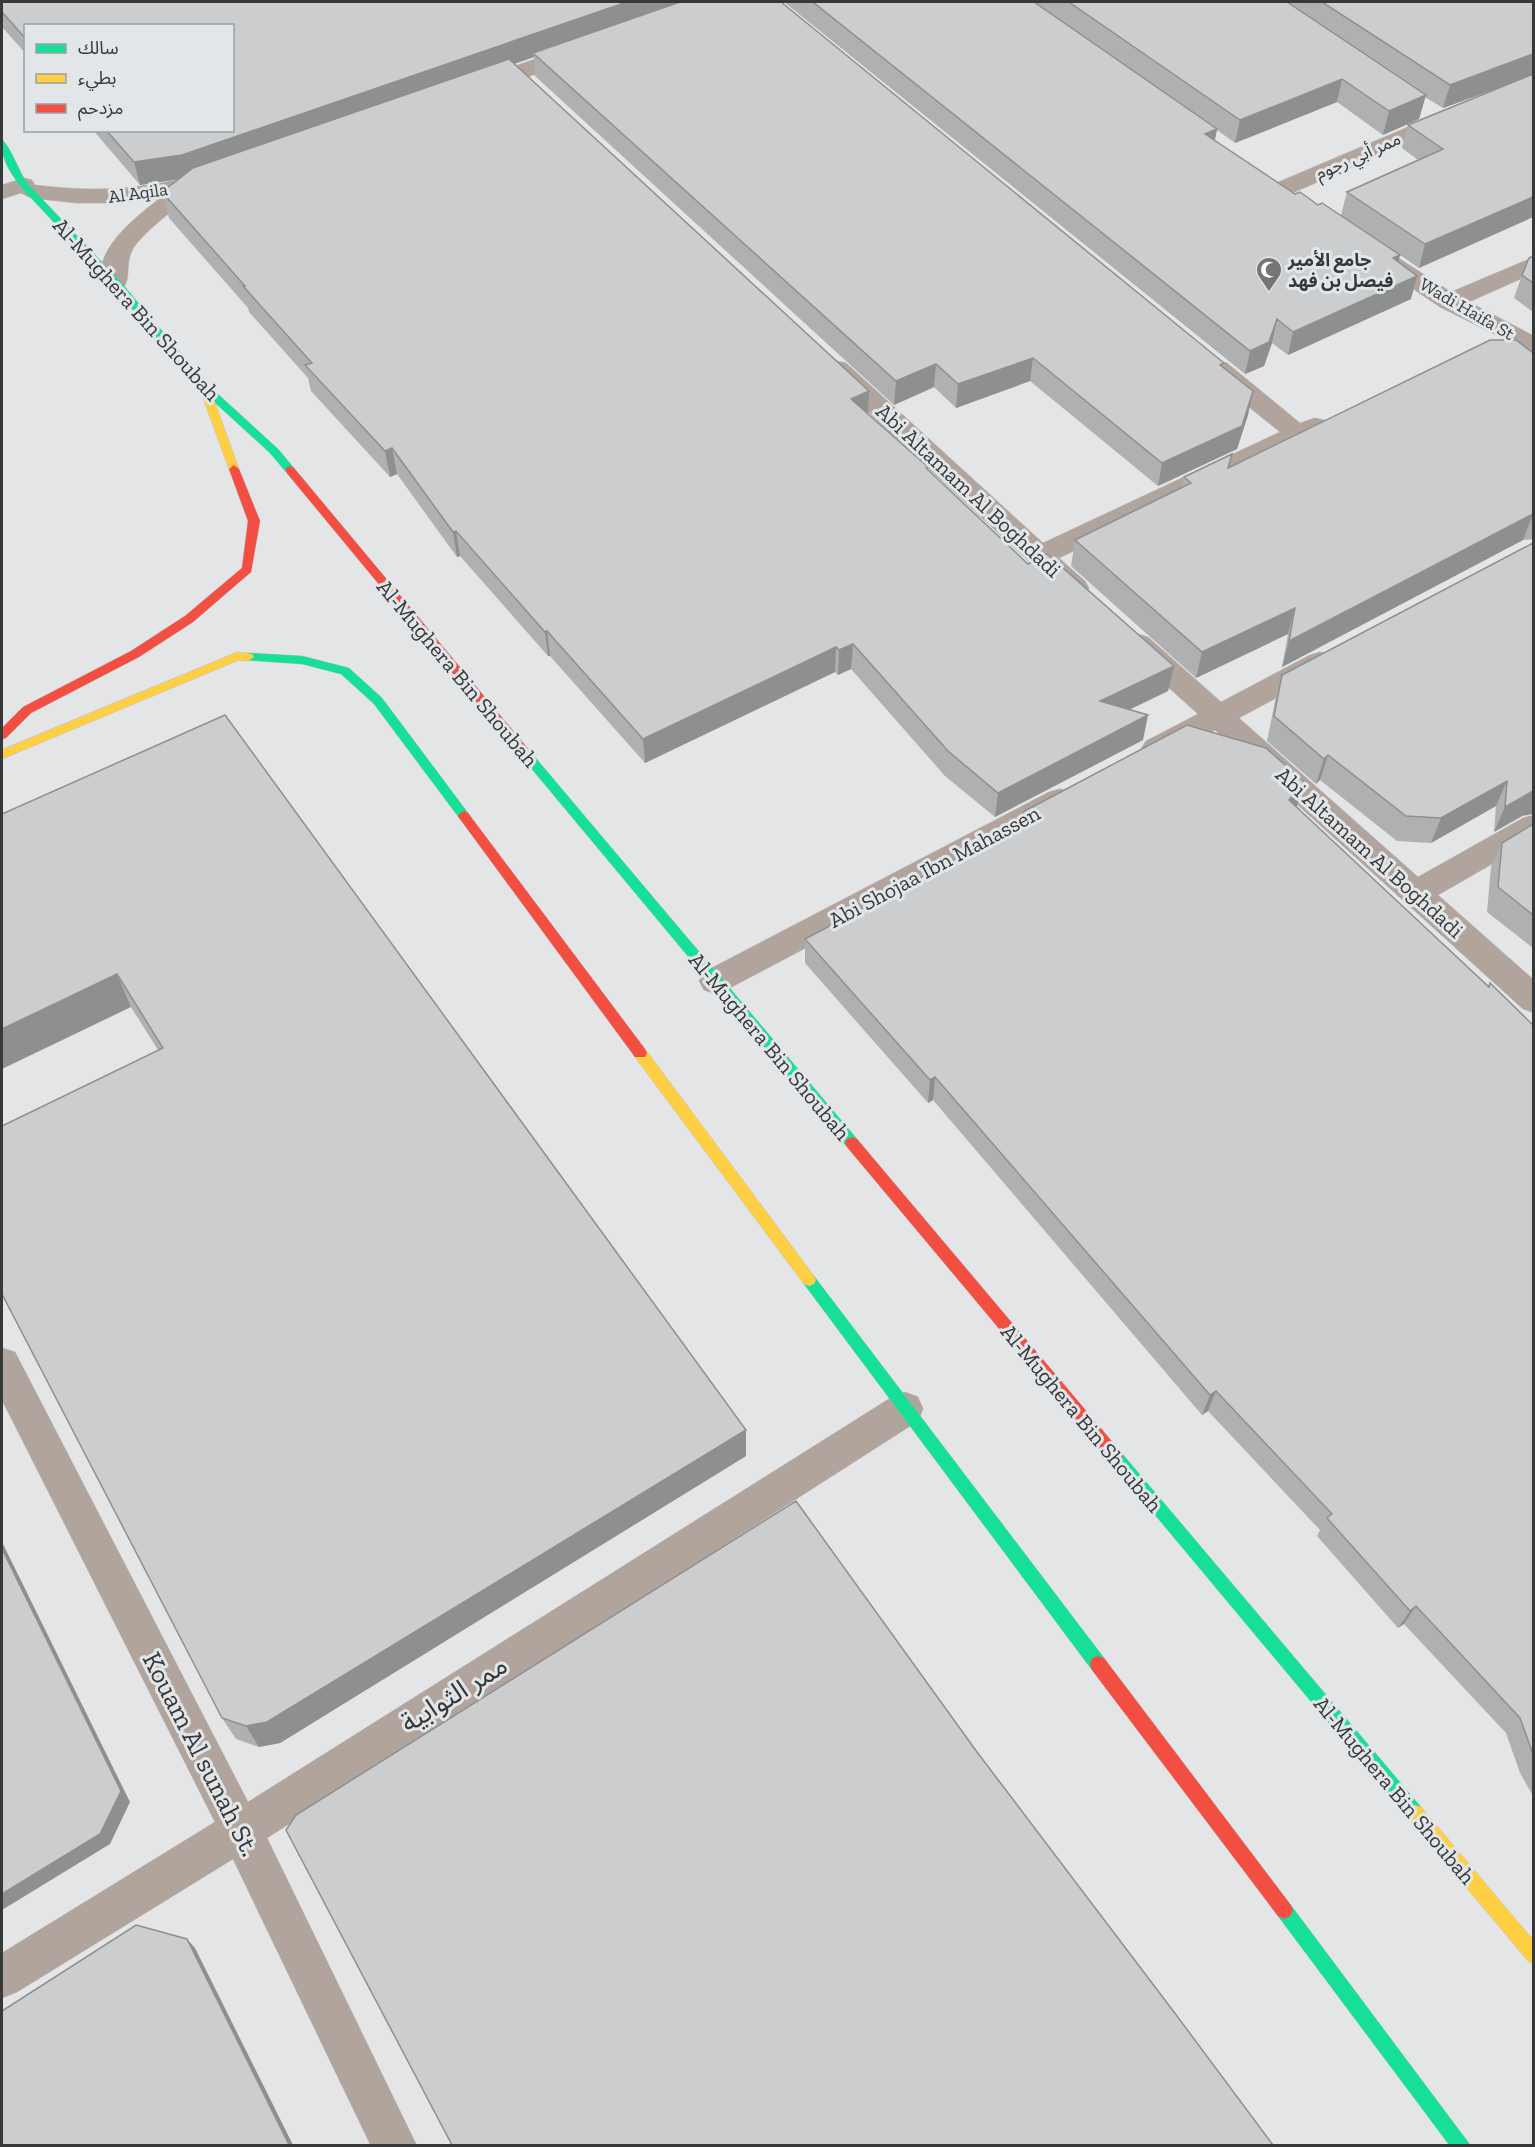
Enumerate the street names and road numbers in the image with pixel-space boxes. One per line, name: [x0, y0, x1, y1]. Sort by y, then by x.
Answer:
street label: ممر أبي رجوم: [1312, 127, 1405, 187]
street label: Al Aqila: [107, 178, 169, 208]
street label: Al-Mughera Bin Shoubah: [47, 212, 226, 407]
street label: Wadi Haifa St: [1416, 273, 1519, 345]
street label: Abi Altamam Al Boghdadi: [870, 398, 1067, 583]
street label: Al-Mughera Bin Shoubah: [371, 574, 545, 773]
street label: Abi Altamam Al Boghdadi: [1270, 761, 1469, 944]
street label: Abi Shojaa Ibn Mahassen: [824, 799, 1045, 934]
street label: Al-Mughera Bin Shoubah: [683, 947, 857, 1146]
street label: Al-Mughera Bin Shoubah: [995, 1319, 1169, 1518]
street label: Kouam Al sunah St.: [136, 1647, 266, 1861]
street label: ممر الثوابية: [395, 1649, 513, 1739]
street label: Al-Mughera Bin Shoubah: [1308, 1691, 1482, 1890]

